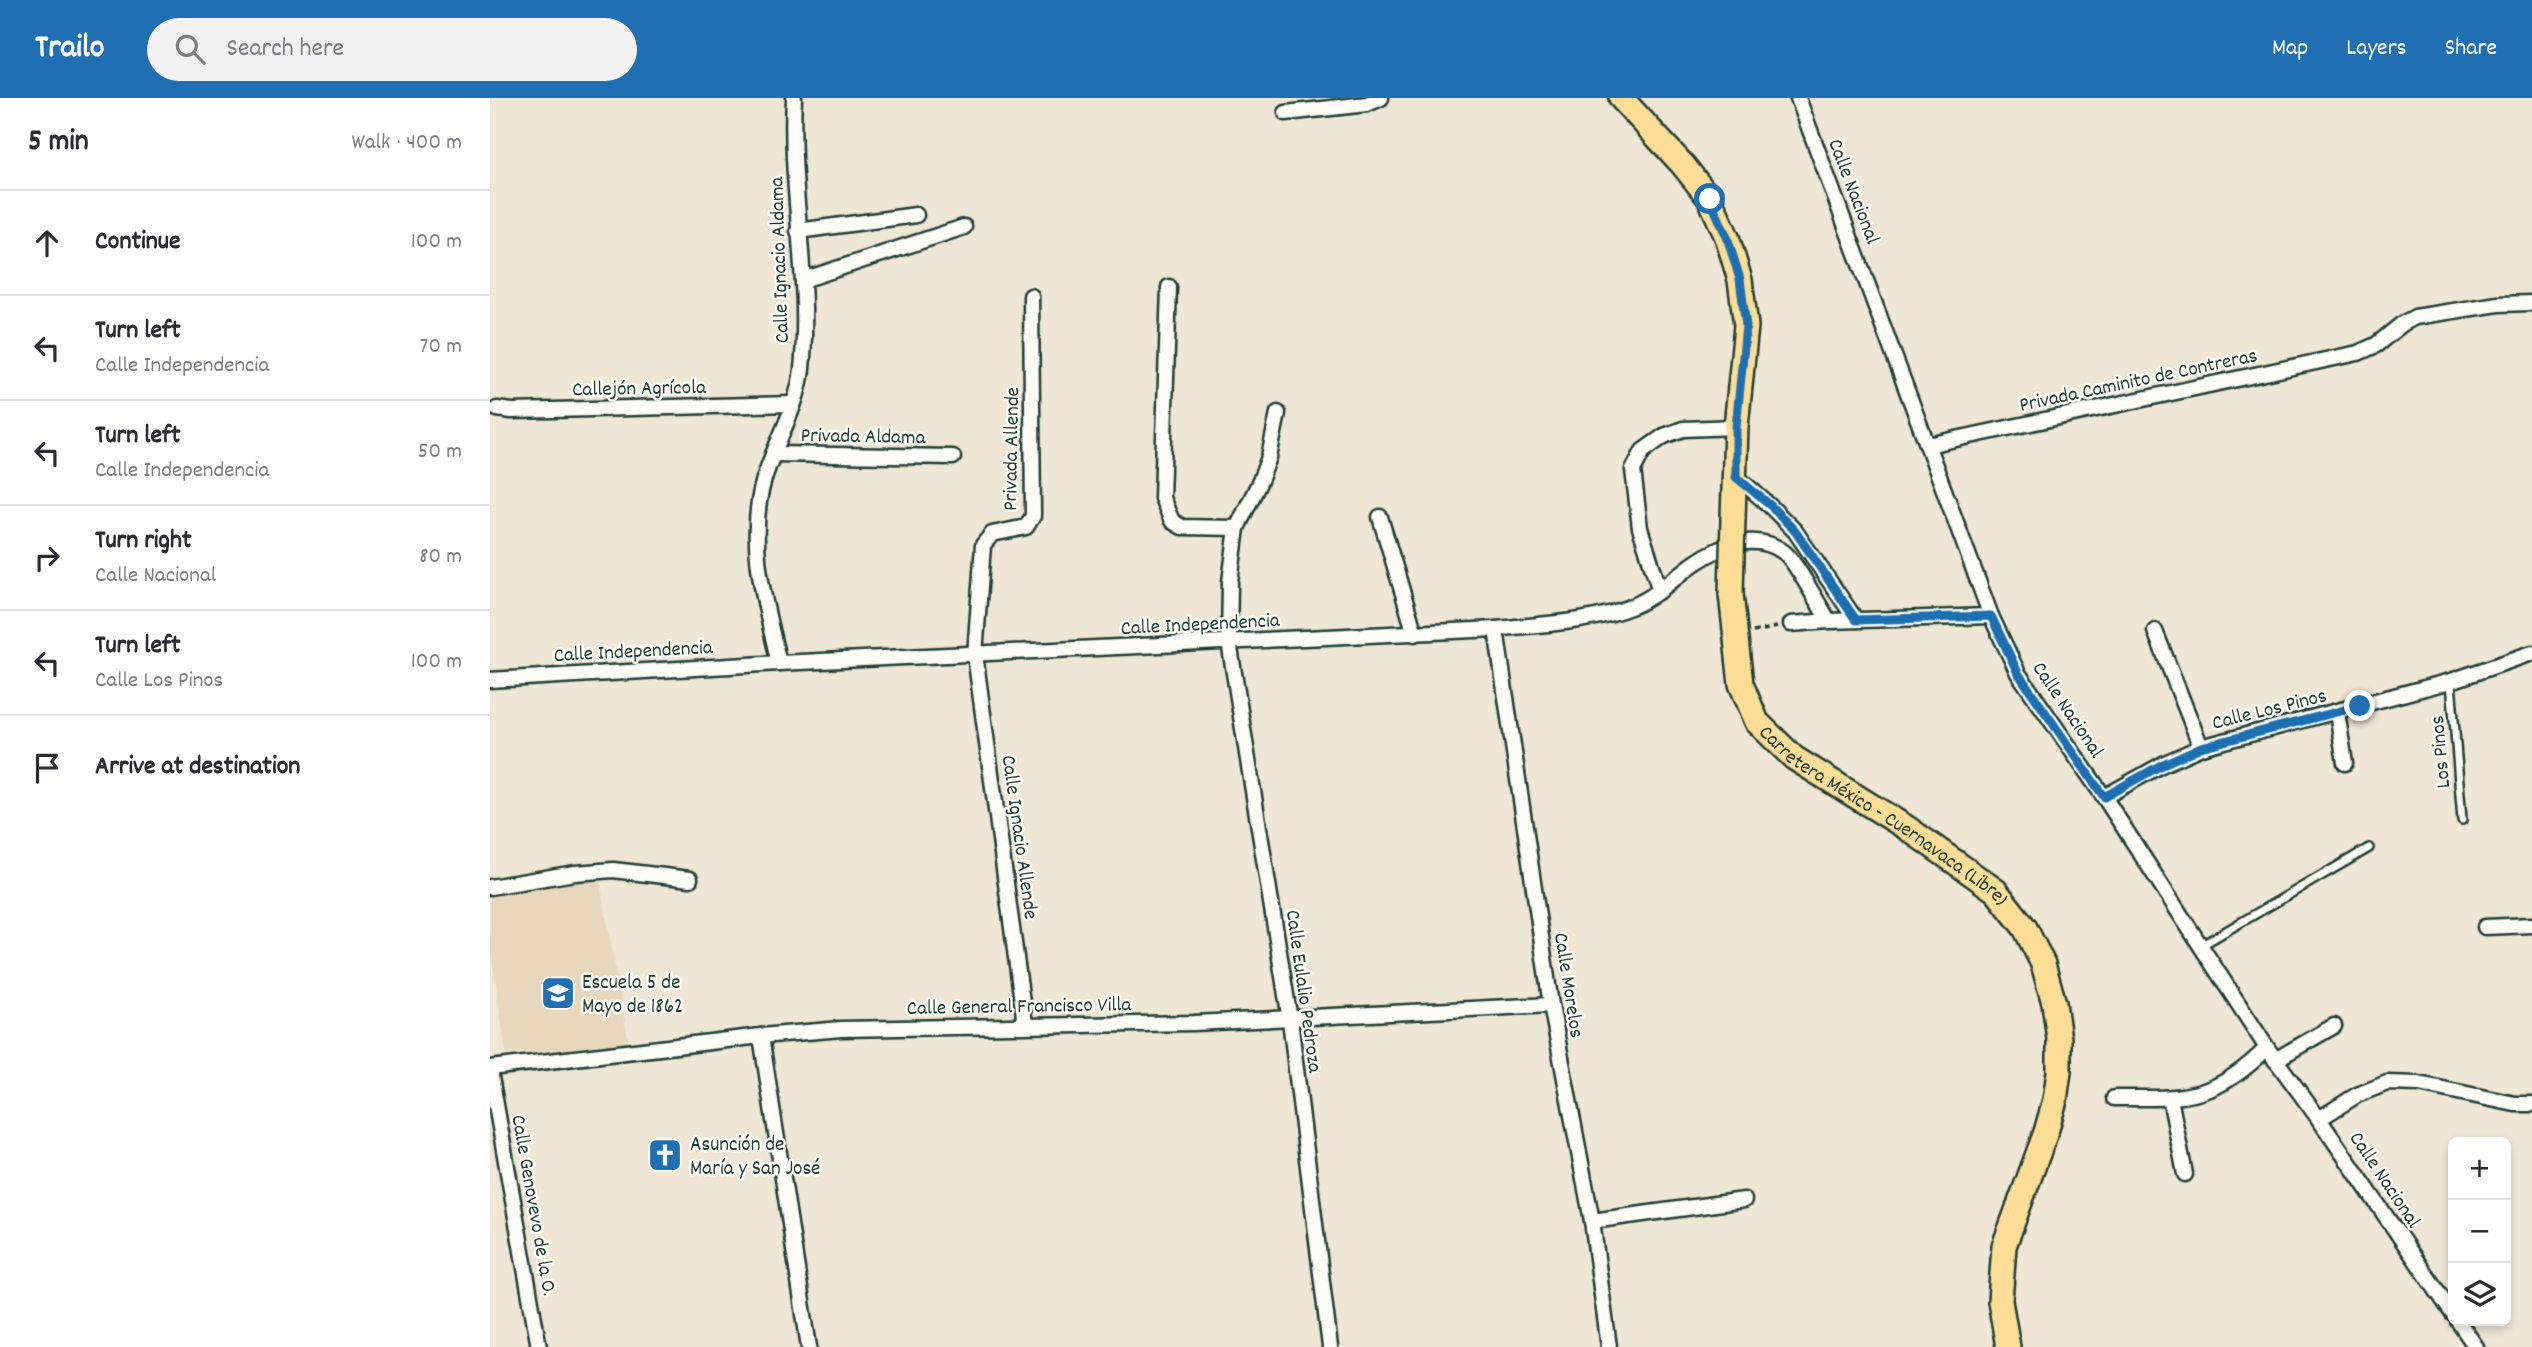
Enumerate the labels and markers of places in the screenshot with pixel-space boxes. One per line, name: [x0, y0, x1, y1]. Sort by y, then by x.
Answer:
place label: Escuela 5 de Mayo de 1862: [582, 969, 683, 1023]
school or university icon: Escuela 5 de Mayo de 1862: [539, 974, 577, 1012]
place label: Asunción de María y San José: [690, 1131, 820, 1185]
church icon: Asunción de María y San José: [646, 1136, 684, 1174]

